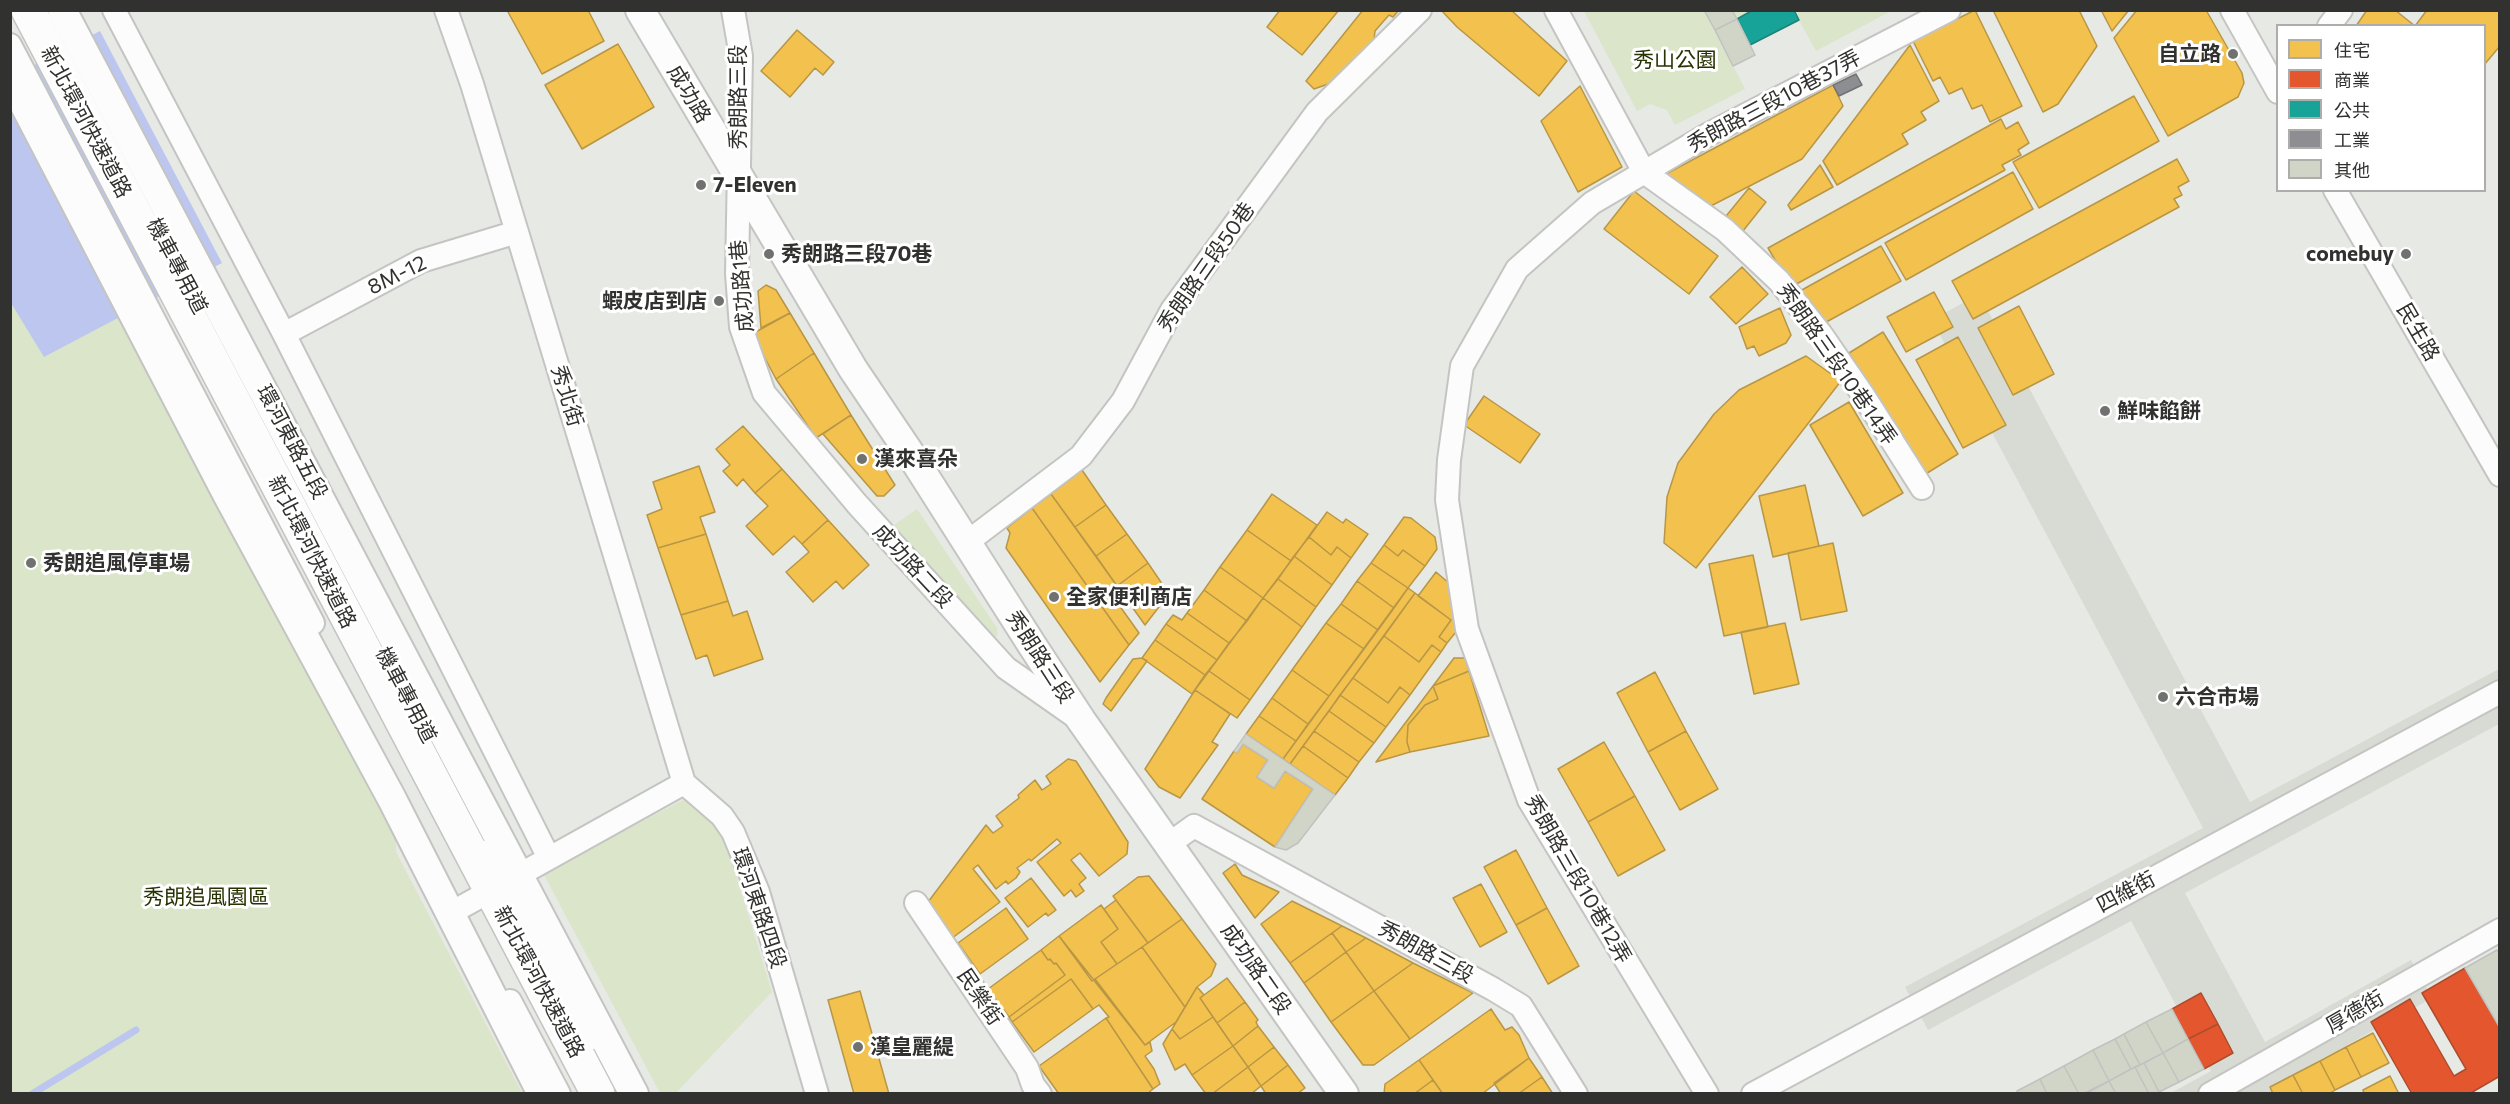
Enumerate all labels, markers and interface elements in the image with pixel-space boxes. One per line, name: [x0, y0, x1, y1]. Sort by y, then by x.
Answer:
legend: [2276, 24, 2486, 192]
text: 住宅: [2334, 39, 2370, 61]
place label: 自立路: [2158, 41, 2221, 67]
street label: 新北環河快速道路: [35, 42, 137, 202]
street label: 秀朗路三段: [725, 45, 751, 149]
street label: 秀朗路三段10巷37弄: [1683, 45, 1865, 157]
park label: 秀山公園: [1633, 47, 1717, 73]
marker: 自立路: [2226, 47, 2240, 61]
street label: 成功路: [662, 61, 716, 127]
text: 商業: [2334, 69, 2370, 91]
text: 公共: [2334, 99, 2370, 121]
text: 工業: [2334, 129, 2370, 151]
text: 其他: [2334, 159, 2370, 181]
place label: 7-Eleven: [713, 172, 797, 198]
marker: 7-Eleven: [694, 178, 708, 192]
street label: 秀朗路三段50巷: [1152, 198, 1260, 336]
street label: 機車專用道: [141, 214, 213, 318]
street label: 成功路1巷: [725, 239, 759, 333]
place label: 秀朗路三段70巷: [781, 241, 932, 267]
place label: comebuy: [2306, 241, 2394, 267]
marker: 秀朗路三段70巷: [762, 247, 776, 261]
marker: comebuy: [2399, 247, 2413, 261]
street label: 8M-12: [363, 250, 431, 300]
street label: 秀朗路三段10巷14弄: [1772, 278, 1902, 450]
place label: 蝦皮店到店: [602, 288, 707, 314]
marker: 蝦皮店到店: [712, 294, 726, 308]
street label: 民生路: [2391, 298, 2445, 366]
street label: 秀北街: [546, 362, 588, 430]
street label: 環河東路五段: [251, 380, 333, 504]
place label: 鮮味餡餅: [2117, 398, 2201, 424]
marker: 鮮味餡餅: [2098, 404, 2112, 418]
place label: 漢來喜朵: [874, 446, 958, 472]
marker: 漢來喜朵: [855, 452, 869, 466]
street label: 新北環河快速道路: [263, 471, 361, 633]
street label: 成功路二段: [868, 519, 958, 613]
place label: 秀朗追風停車場: [43, 550, 190, 576]
marker: 秀朗追風停車場: [24, 556, 38, 570]
place label: 全家便利商店: [1066, 584, 1192, 610]
marker: 全家便利商店: [1047, 590, 1061, 604]
street label: 秀朗路三段: [1001, 606, 1079, 708]
street label: 機車專用道: [370, 643, 442, 747]
place label: 六合市場: [2175, 684, 2259, 710]
marker: 六合市場: [2156, 690, 2170, 704]
street label: 秀朗路三段10巷12弄: [1520, 790, 1636, 968]
street label: 環河東路四段: [727, 844, 791, 972]
street label: 四維街: [2092, 866, 2160, 918]
park label: 秀朗追風園區: [143, 884, 269, 910]
street label: 新北環河快速道路: [488, 902, 590, 1062]
street label: 秀朗路三段: [1374, 916, 1478, 988]
street label: 成功路二段: [1216, 919, 1296, 1019]
street label: 民樂街: [952, 964, 1008, 1030]
street label: 厚德街: [2321, 985, 2389, 1039]
place label: 漢皇麗緹: [870, 1034, 954, 1060]
marker: 漢皇麗緹: [851, 1040, 865, 1054]

